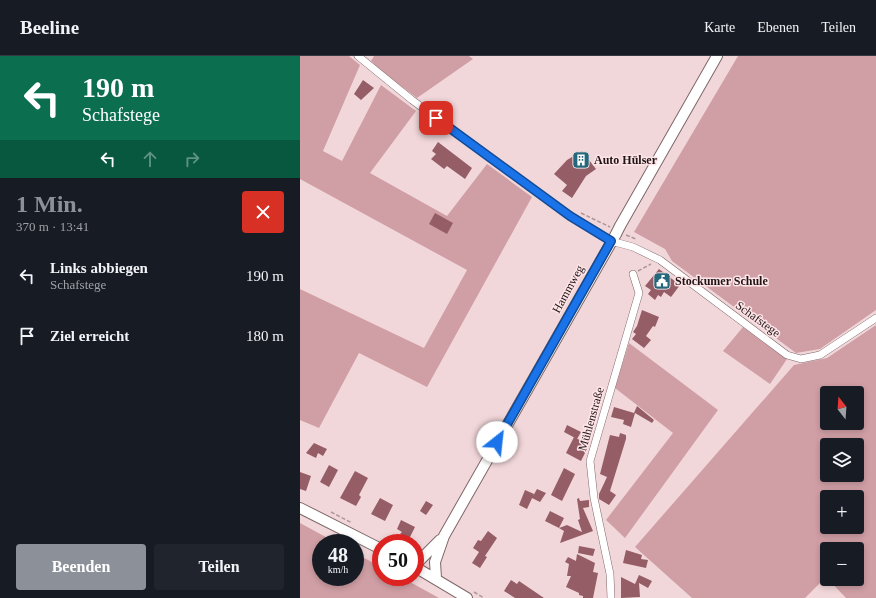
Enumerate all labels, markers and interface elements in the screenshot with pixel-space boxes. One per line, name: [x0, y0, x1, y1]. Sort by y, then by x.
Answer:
text: Beeline: [20, 17, 79, 38]
text: Karte: [704, 20, 735, 35]
text: Ebenen: [757, 20, 799, 35]
text: Teilen: [821, 20, 856, 35]
icon: left: [16, 72, 68, 124]
text: 190 m: [82, 72, 154, 103]
pin: [419, 101, 453, 135]
text: Schafstege: [82, 105, 160, 125]
icon: arrive: [425, 107, 447, 129]
icon: left: [97, 148, 119, 170]
icon: ahead: [139, 148, 161, 170]
icon: right: [181, 148, 203, 170]
building icon: Auto Hülser: [571, 150, 591, 170]
place label: Auto Hülser: [594, 153, 658, 167]
text: 1 Min.: [16, 191, 83, 217]
button: close: [242, 191, 284, 233]
text: 370 m · 13:41: [16, 219, 89, 234]
text: Links abbiegen: [50, 260, 148, 276]
street label: Hammweg: [549, 263, 587, 315]
icon: left: [16, 265, 38, 287]
text: 190 m: [246, 268, 284, 284]
public building icon: Stockumer Schule: [652, 271, 672, 291]
place label: Stockumer Schule: [675, 274, 768, 288]
text: Schafstege: [50, 277, 106, 292]
street label: Schafstege: [733, 298, 783, 340]
icon: arrive: [16, 325, 38, 347]
text: Ziel erreicht: [50, 328, 129, 344]
text: 180 m: [246, 328, 284, 344]
street label: Mühlenstraße: [575, 385, 607, 453]
north arrow: [820, 386, 864, 430]
map controls: [820, 386, 864, 586]
position arrow: [476, 421, 518, 463]
button: layers: [820, 438, 864, 482]
button: +: [820, 490, 864, 534]
speed limit sign: 50: [372, 534, 424, 586]
button: −: [820, 542, 864, 586]
button: Beenden: [16, 544, 146, 590]
button: Teilen: [154, 544, 284, 590]
text: 48: [328, 544, 348, 566]
text: km/h: [328, 564, 348, 575]

